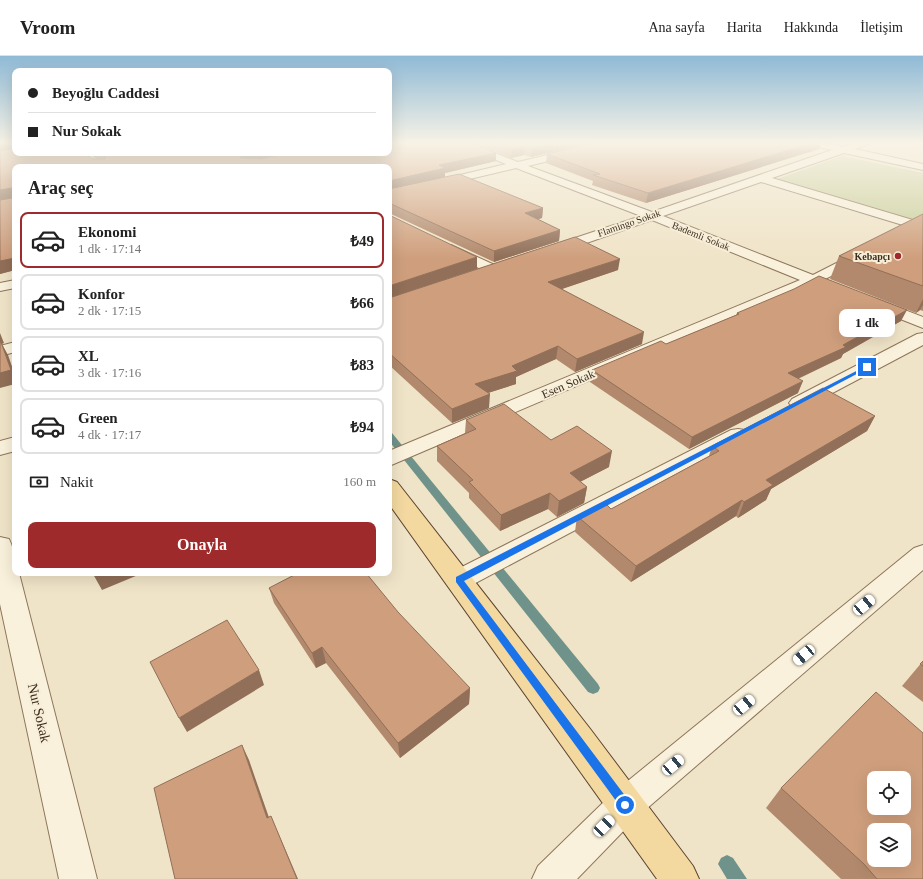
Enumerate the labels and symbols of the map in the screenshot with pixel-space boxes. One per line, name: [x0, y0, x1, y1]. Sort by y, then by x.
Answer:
street label: Flamingo Sokak: [596, 207, 662, 239]
street label: Bademli Sokak: [670, 219, 732, 253]
place label: Kebapçı: [854, 251, 890, 262]
marker: Kebapçı: [893, 251, 903, 261]
callout: 1 dk: [839, 309, 895, 337]
route end: [858, 358, 876, 376]
street label: Esen Sokak: [539, 367, 597, 401]
car: [851, 593, 877, 617]
car: [791, 643, 817, 667]
street label: Nur Sokak: [25, 682, 53, 744]
car: [731, 693, 757, 717]
car: [660, 753, 686, 777]
route start: [616, 796, 634, 814]
car: [591, 813, 617, 839]

